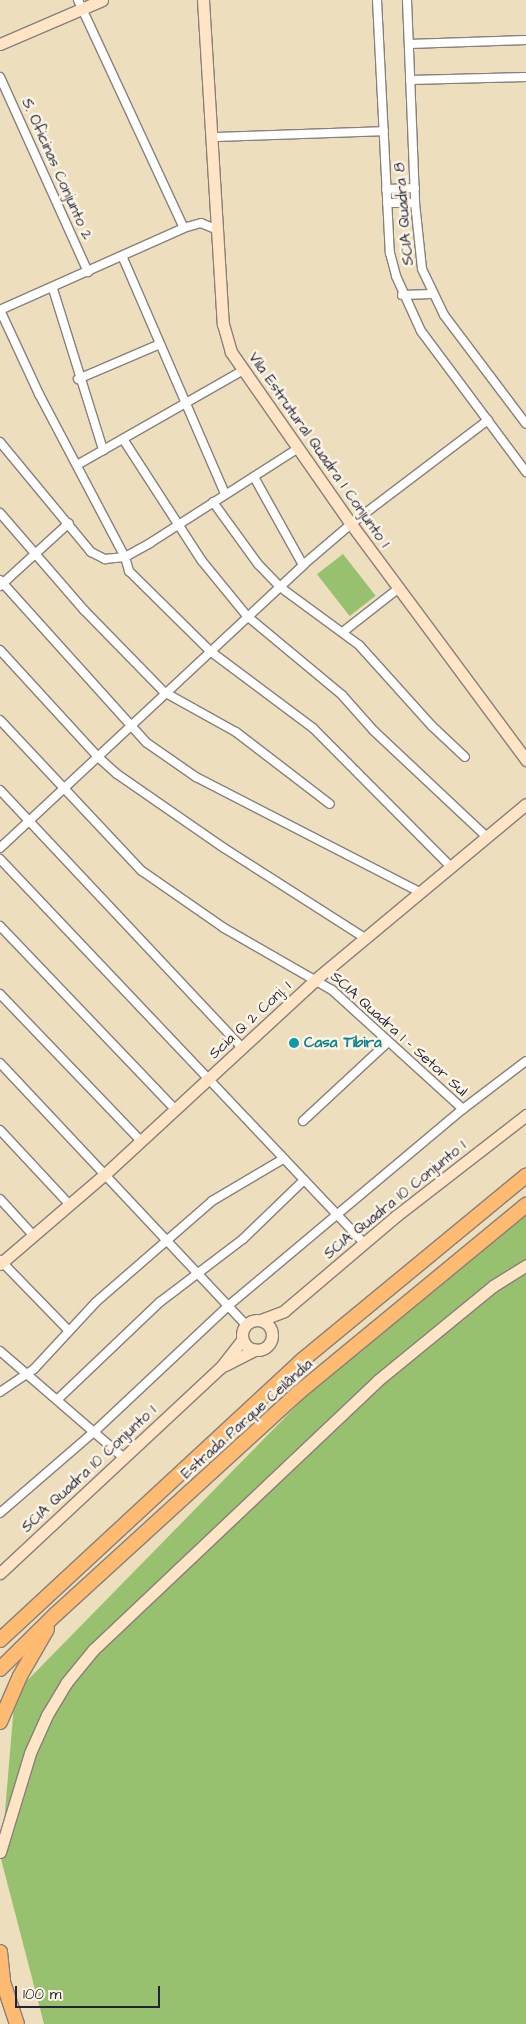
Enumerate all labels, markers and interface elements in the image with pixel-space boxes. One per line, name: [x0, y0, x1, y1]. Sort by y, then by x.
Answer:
street label: S. Oficinas Conjunto 2: [18, 96, 96, 242]
street label: SCIA Quadra 8: [391, 162, 417, 266]
street label: Vila Estrutural Quadra 1 Conjunto 1: [244, 349, 394, 551]
street label: SCIA Quadra 1 - Setor Sul: [327, 968, 471, 1100]
street label: Scia Q 2 Conj. 1: [205, 977, 295, 1063]
place label: Casa Tibira: [304, 1034, 382, 1052]
marker: Casa Tibira: [288, 1037, 300, 1049]
street label: SCIA Quadra 10 Conjunto 1: [320, 1137, 470, 1263]
street label: Estrada Parque Ceilândia: [178, 1355, 316, 1483]
street label: SCIA Quadra 10 Conjunto 1: [18, 1402, 160, 1536]
scale bar: [18, 1976, 162, 2008]
text: 100 m: [23, 1984, 62, 2005]

